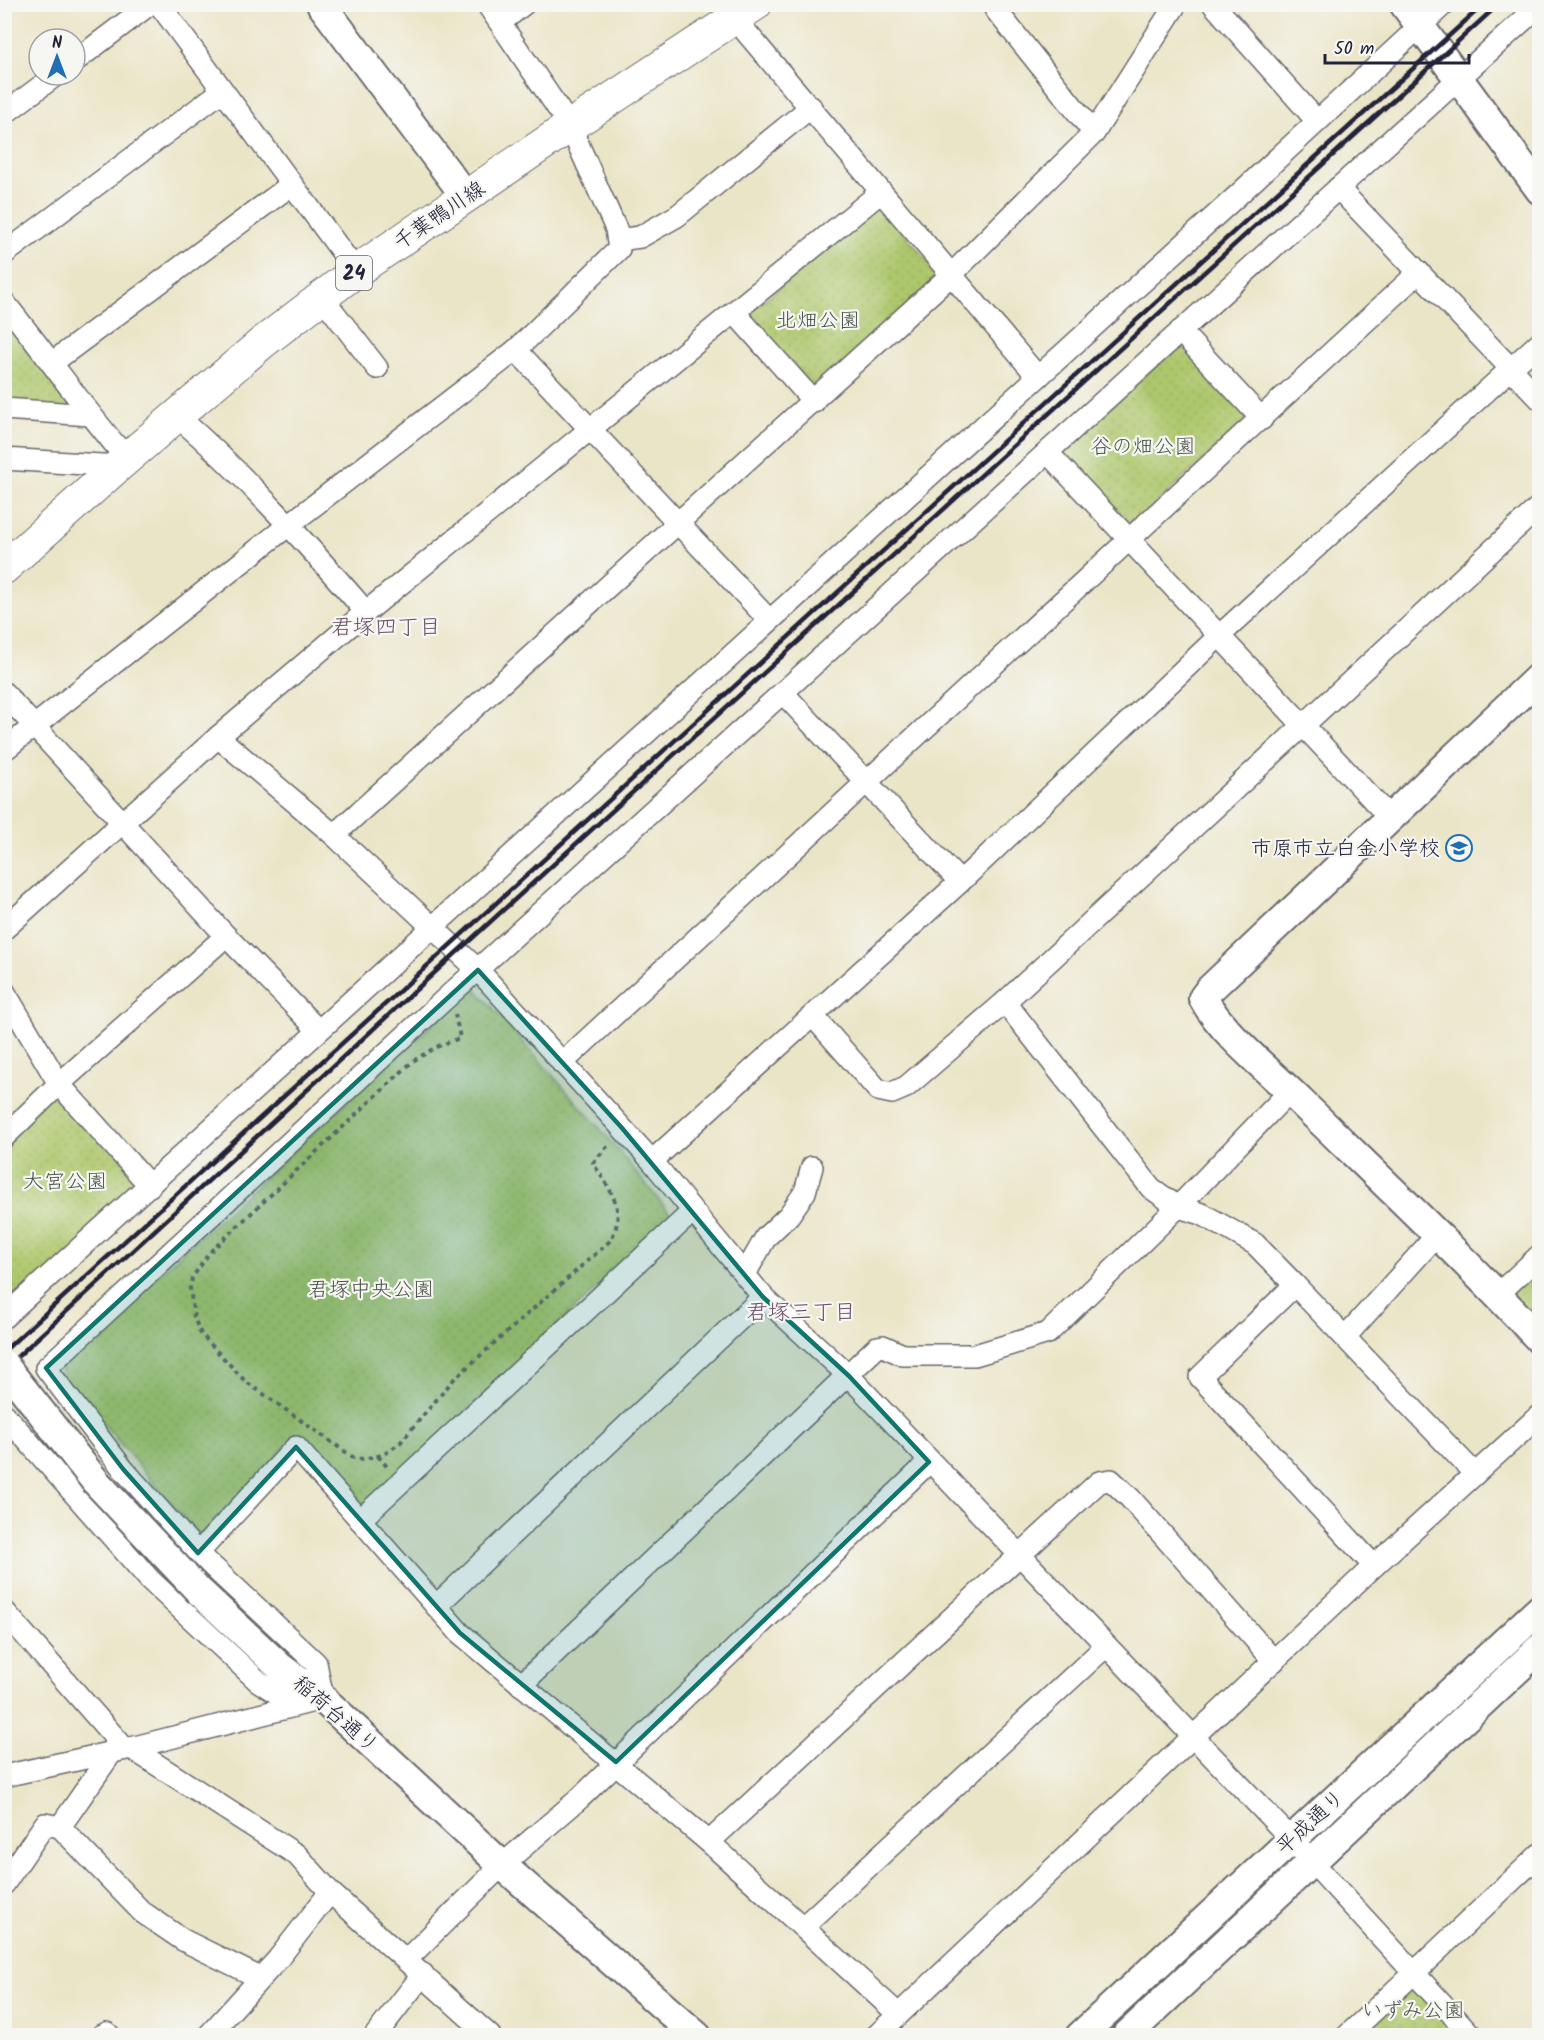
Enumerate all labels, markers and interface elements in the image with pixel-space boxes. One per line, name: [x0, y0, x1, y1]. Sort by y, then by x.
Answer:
north arrow: [27, 27, 87, 87]
scale bar: [1325, 27, 1469, 65]
text: N: [52, 31, 62, 56]
text: 50 m: [1334, 35, 1374, 64]
street label: 千葉鴨川線: [387, 173, 493, 259]
road number: 24: [336, 256, 372, 290]
park label: 北畑公園: [776, 305, 860, 338]
park label: 谷の畑公園: [1091, 431, 1196, 464]
district label: 君塚四丁目: [331, 611, 441, 646]
place label: 市原市立白金小学校: [1251, 833, 1440, 866]
school or university icon: 市原市立白金小学校: [1444, 833, 1474, 863]
park label: 大宮公園: [23, 1166, 107, 1199]
park label: 君塚中央公園: [308, 1274, 434, 1307]
district label: 君塚三丁目: [746, 1296, 856, 1331]
street label: 稲荷台通り: [285, 1668, 385, 1762]
street label: 平成通り: [1269, 1782, 1353, 1864]
park label: いずみ公園: [1361, 1995, 1465, 2028]

